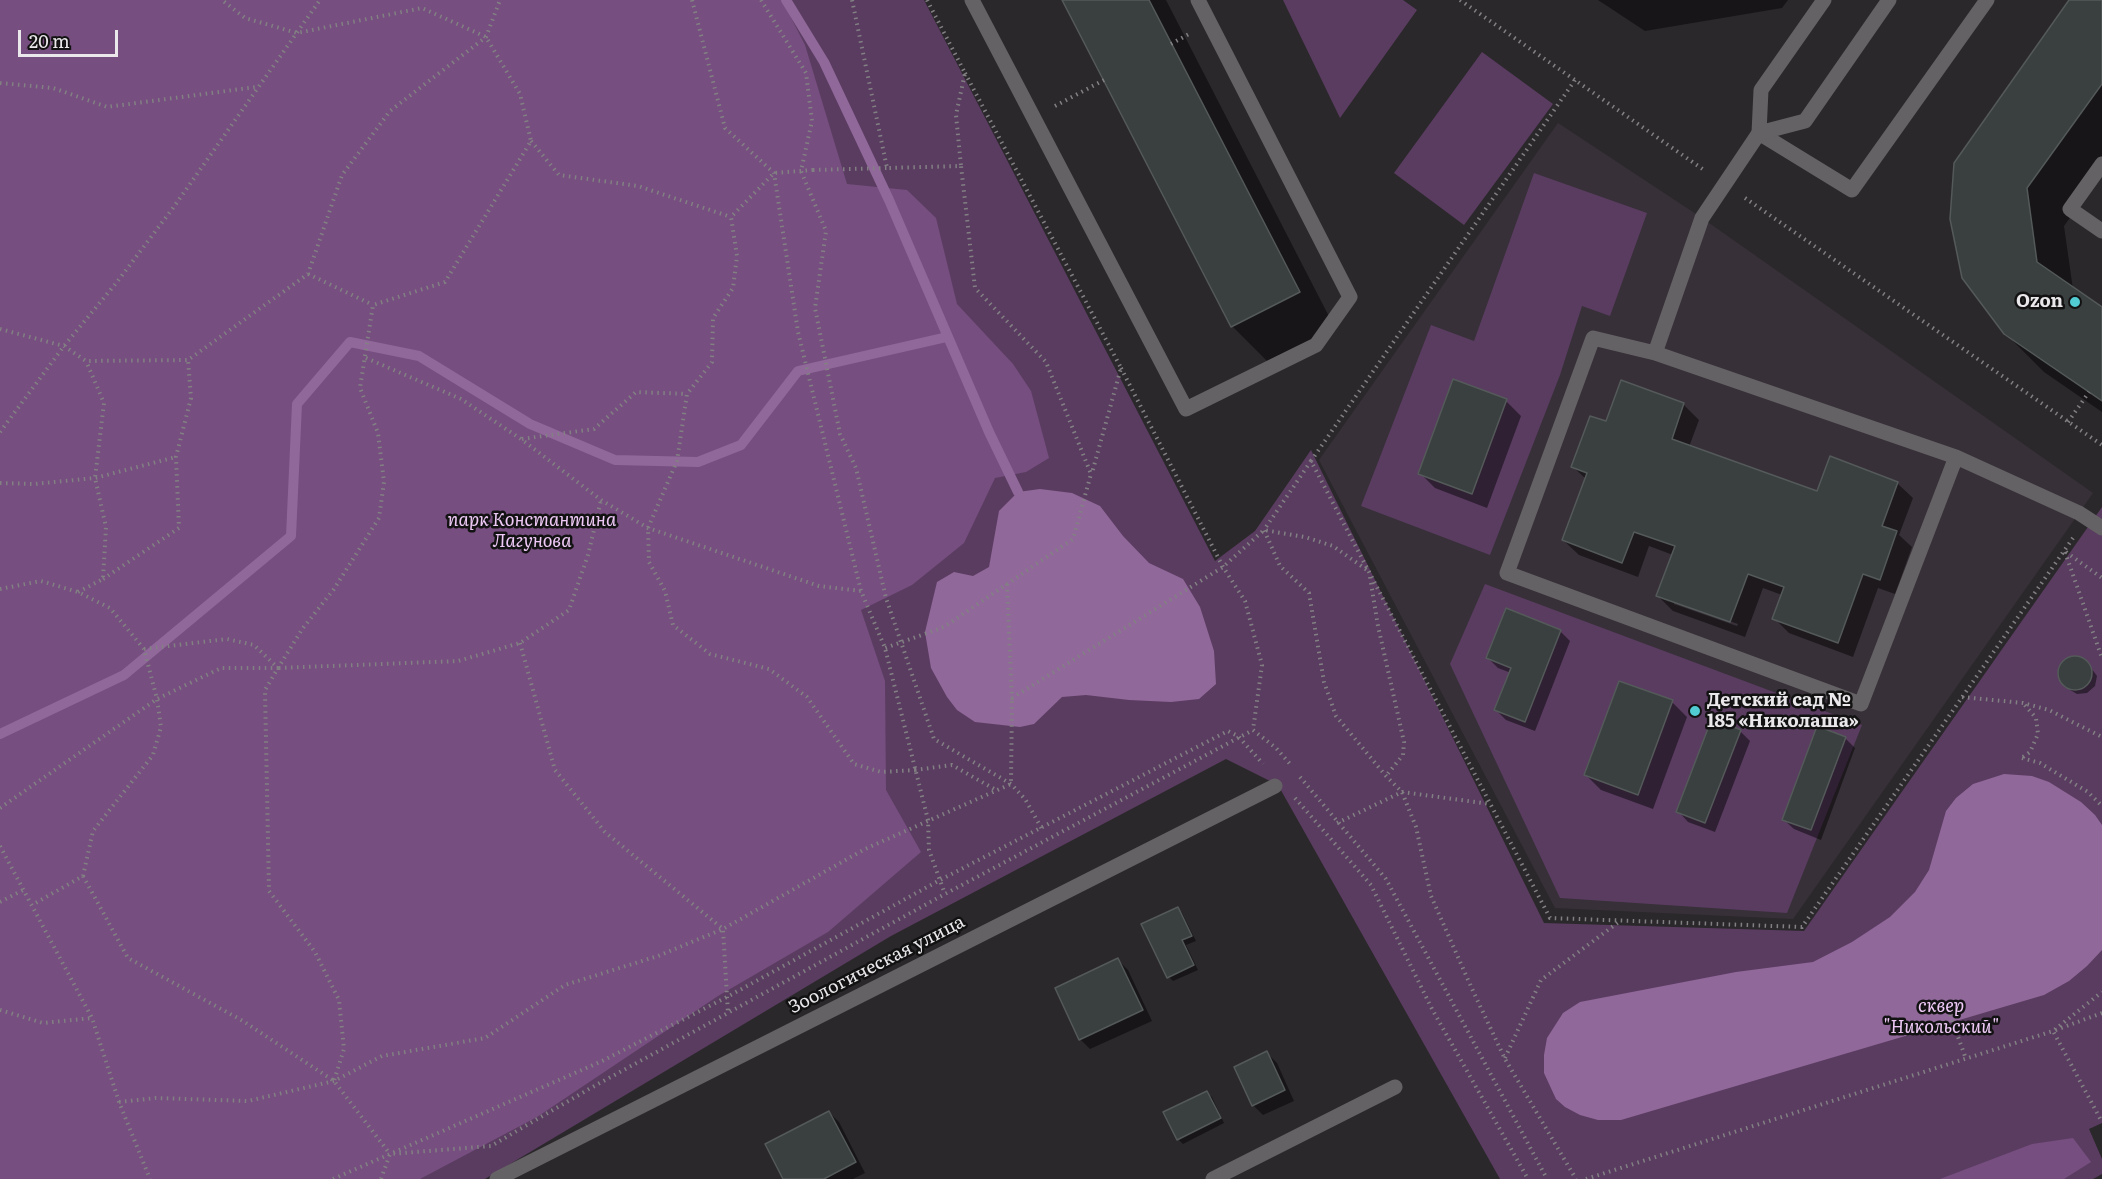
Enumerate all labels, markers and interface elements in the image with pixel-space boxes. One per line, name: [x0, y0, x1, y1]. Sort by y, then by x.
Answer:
scale bar: [21, 18, 122, 56]
text: 20 m: [29, 27, 70, 54]
place label: Ozon: [2016, 291, 2063, 313]
marker: Ozon: [2068, 295, 2082, 309]
park label: парк Константина Лагунова: [448, 510, 616, 552]
place label: Детский сад № 185 «Николаша»: [1707, 690, 1859, 732]
marker: Детский сад № 185 «Николаша»: [1688, 704, 1702, 718]
street label: Зоологическая улица: [786, 911, 968, 1019]
park label: сквер "Никольский": [1883, 996, 1999, 1038]

